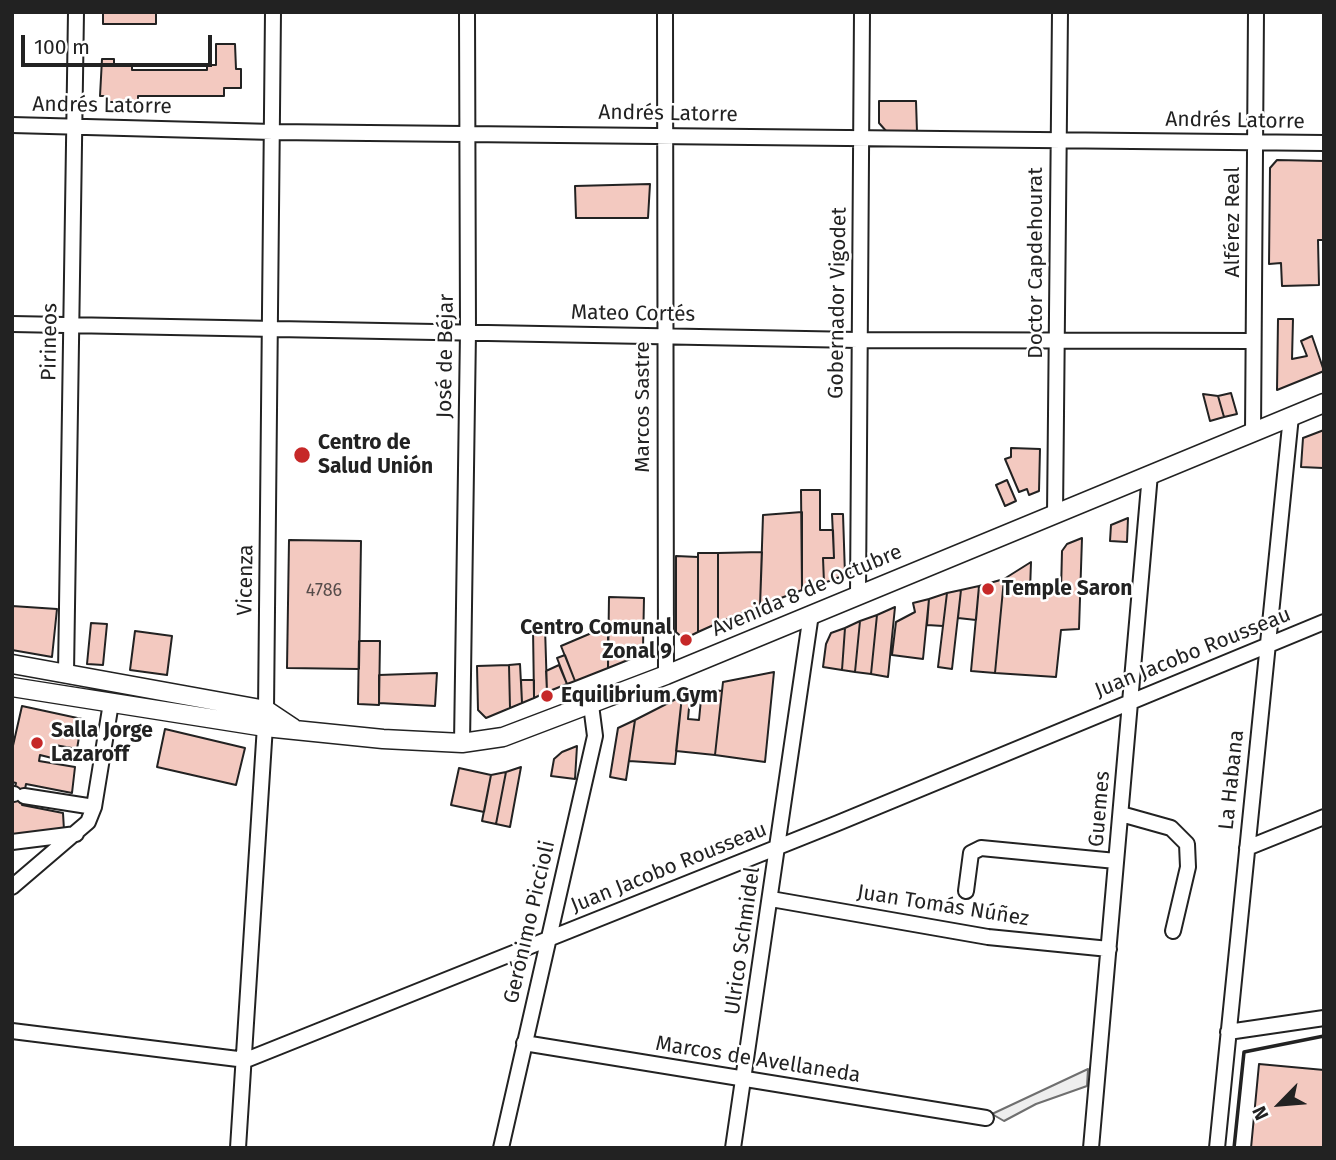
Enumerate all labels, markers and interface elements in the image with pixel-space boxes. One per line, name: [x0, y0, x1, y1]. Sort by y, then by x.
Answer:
scale bar: [24, 21, 215, 65]
text: 100 m: [34, 34, 90, 60]
street label: Andrés Latorre: [32, 92, 172, 120]
street label: Andrés Latorre: [598, 100, 738, 128]
street label: Andrés Latorre: [1165, 107, 1305, 135]
street label: Doctor Capdehourat: [1023, 167, 1049, 359]
street label: Alférez Real: [1220, 167, 1246, 277]
street label: Gobernador Vigodet: [824, 207, 852, 399]
street label: José de Béjar: [432, 293, 460, 419]
street label: Mateo Cortés: [571, 300, 695, 328]
street label: Pirineos: [37, 303, 63, 381]
street label: Marcos Sastre: [630, 341, 656, 473]
place label: Centro de Salud Unión: [318, 430, 433, 480]
marker: Centro de Salud Unión: [292, 445, 312, 465]
street label: Avenida 8 de Octubre: [708, 540, 906, 642]
street label: Vicenza: [233, 544, 259, 616]
place label: Temple Saron: [1002, 576, 1132, 602]
house number: 4786: [306, 580, 342, 602]
marker: Temple Saron: [980, 581, 996, 597]
street label: Juan Jacobo Rousseau: [1091, 602, 1295, 704]
place label: Centro Comunal Zonal 9: [520, 615, 672, 665]
marker: Centro Comunal Zonal 9: [678, 632, 694, 648]
place label: Equilibrium Gym: [561, 683, 718, 709]
marker: Equilibrium Gym: [539, 688, 555, 704]
place label: Salla Jorge Lazaroff: [51, 718, 153, 768]
street label: La Habana: [1214, 729, 1250, 831]
marker: Salla Jorge Lazaroff: [29, 735, 45, 751]
street label: Guemes: [1084, 770, 1116, 848]
street label: Juan Jacobo Rousseau: [567, 817, 771, 919]
street label: Gerónimo Piccioli: [499, 838, 561, 1006]
street label: Ulrico Schmidel: [720, 865, 766, 1017]
street label: Juan Tomás Núñez: [855, 880, 1031, 932]
street label: Marcos de Avellaneda: [654, 1031, 862, 1089]
north arrow: [1245, 1069, 1315, 1139]
text: N: [1247, 1103, 1274, 1124]

